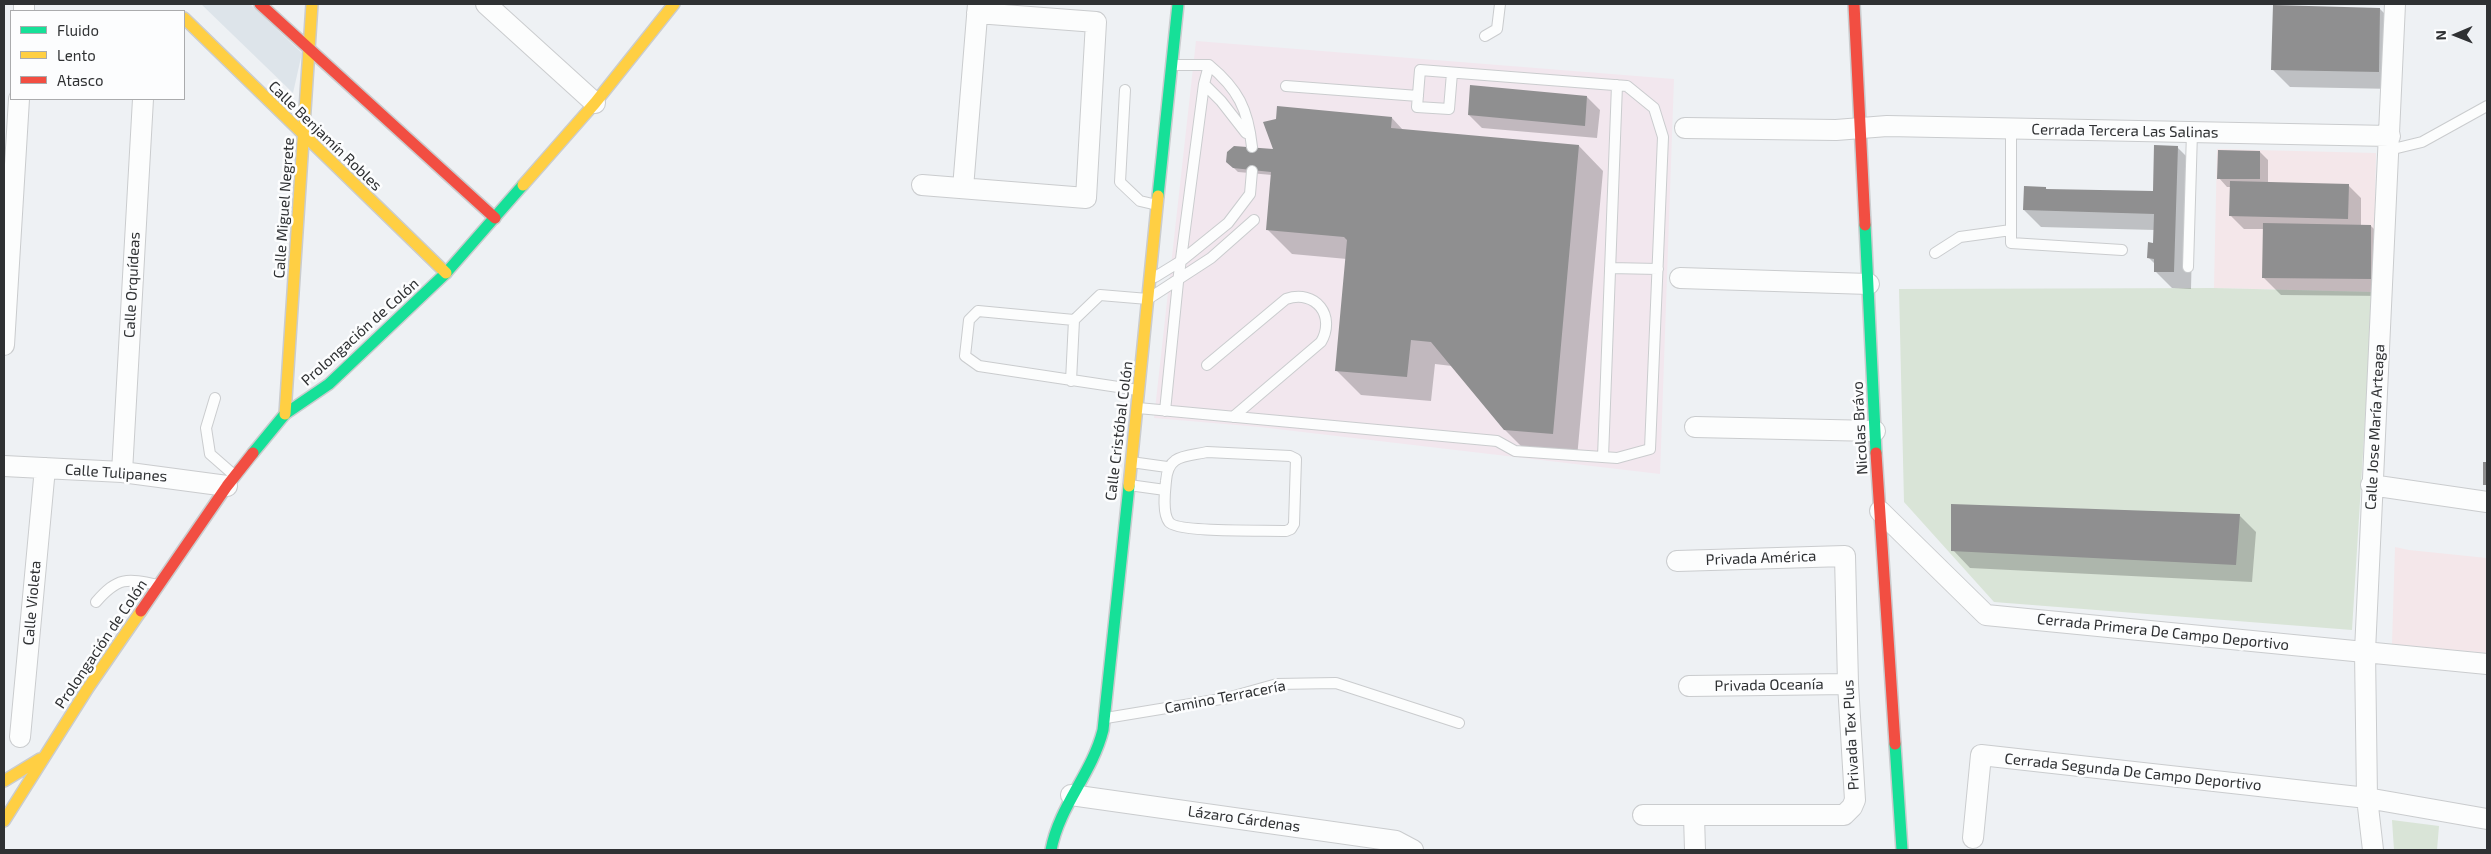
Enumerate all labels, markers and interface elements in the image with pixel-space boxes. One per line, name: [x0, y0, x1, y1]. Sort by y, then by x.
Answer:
legend: [10, 10, 185, 100]
north arrow: [2431, 10, 2481, 60]
text: Fluido: [57, 21, 99, 39]
text: N: [2432, 30, 2449, 40]
text: Lento: [57, 46, 96, 64]
text: Atasco: [57, 71, 103, 89]
street label: Calle Benjamín Robles: [265, 77, 385, 195]
street label: Cerrada Tercera Las Salinas: [2031, 120, 2219, 142]
street label: Calle Miguel Negrete: [270, 137, 298, 279]
street label: Calle Orquídeas: [120, 231, 144, 339]
street label: Prolongación de Colón: [298, 275, 422, 389]
street label: Calle Jose María Arteaga: [2362, 343, 2388, 511]
street label: Calle Cristóbal Colón: [1102, 360, 1136, 502]
street label: Nicolas Brávo: [1849, 381, 1871, 475]
street label: Calle Tulipanes: [64, 460, 168, 486]
street label: Privada América: [1705, 547, 1817, 569]
street label: Calle Violeta: [19, 560, 45, 646]
street label: Prolongación de Colón: [51, 576, 151, 712]
street label: Cerrada Primera De Campo Deportivo: [2036, 610, 2290, 654]
street label: Privada Oceanía: [1714, 675, 1824, 695]
street label: Camino Terracería: [1163, 676, 1287, 718]
street label: Privada Tex Plus: [1839, 679, 1863, 791]
street label: Cerrada Segunda De Campo Deportivo: [2004, 750, 2262, 794]
street label: Lázaro Cárdenas: [1187, 802, 1301, 836]

